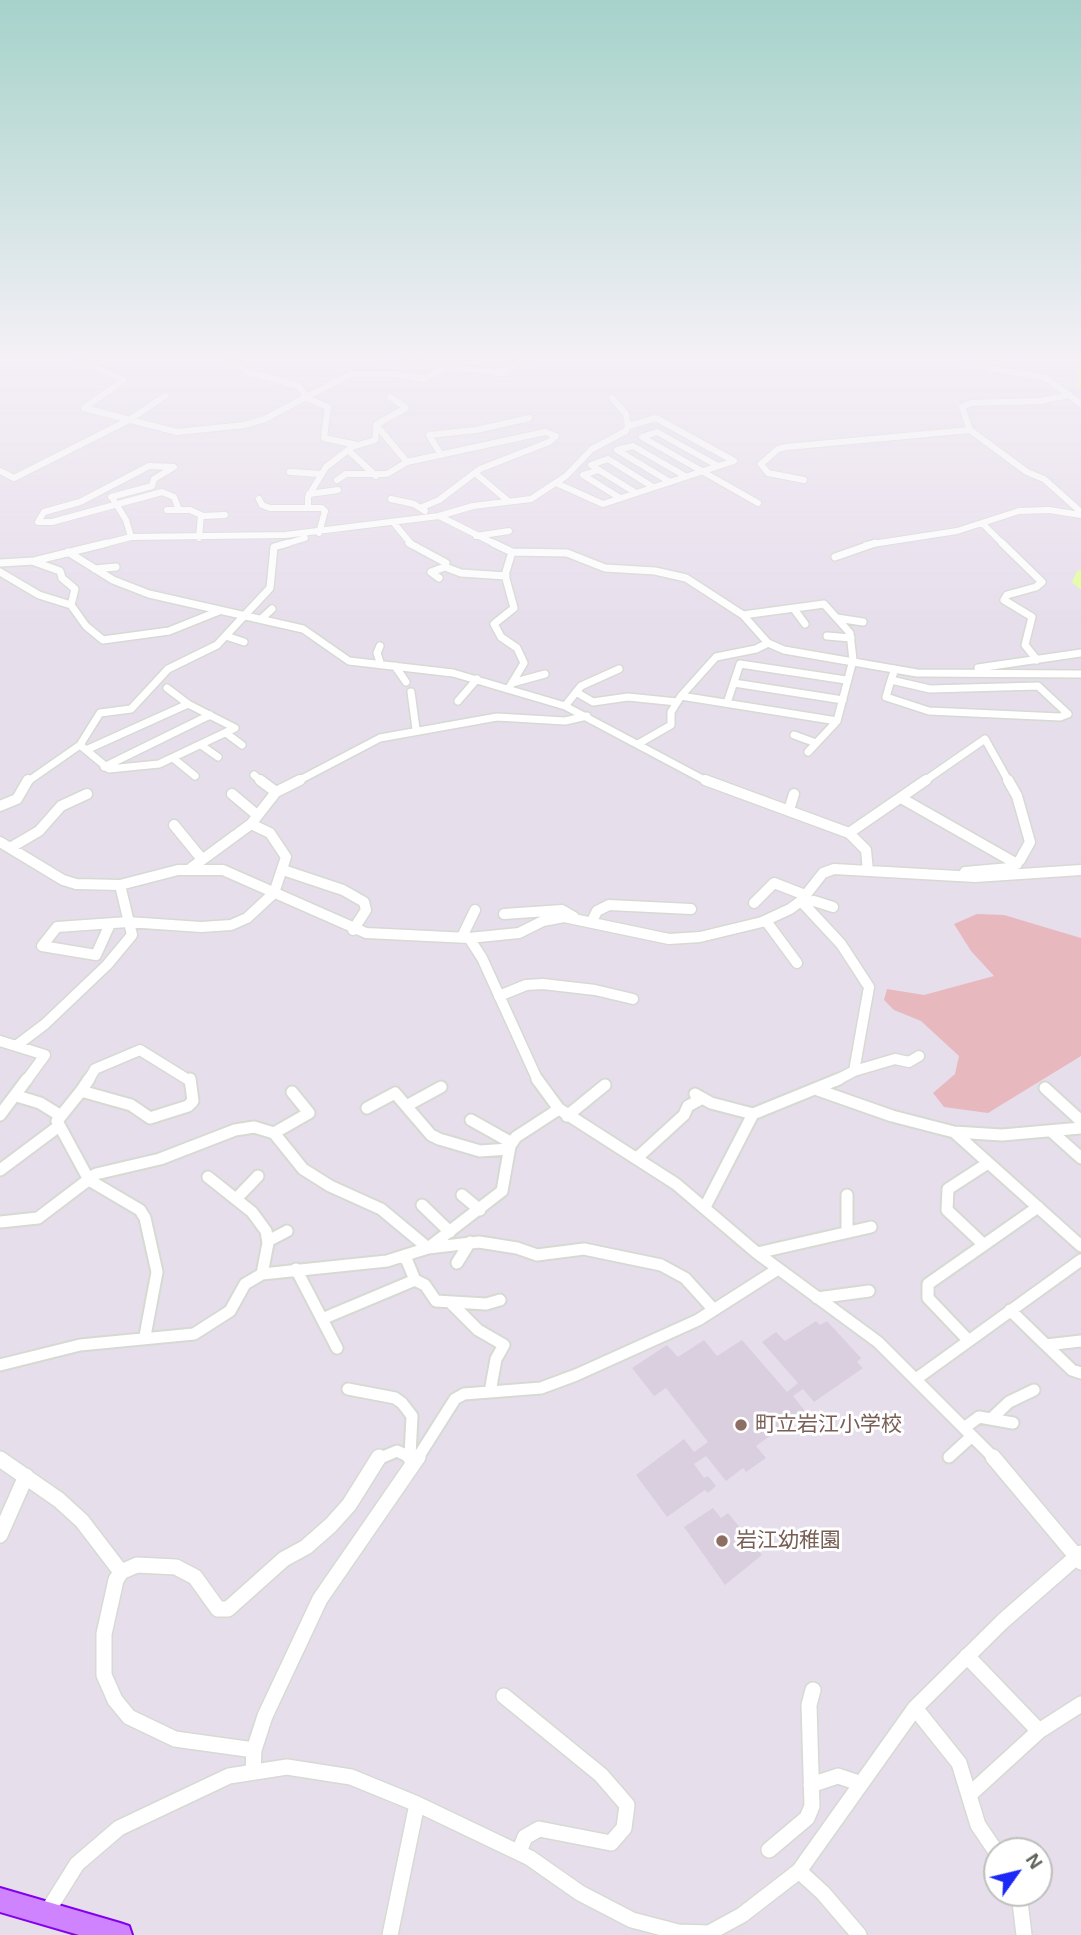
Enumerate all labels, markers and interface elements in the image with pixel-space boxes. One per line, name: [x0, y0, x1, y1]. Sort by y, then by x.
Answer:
place label: 町立岩江小学校: [755, 1412, 902, 1438]
marker: 町立岩江小学校: [733, 1417, 749, 1433]
place label: 岩江幼稚園: [736, 1528, 841, 1554]
marker: 岩江幼稚園: [714, 1533, 730, 1549]
north arrow: [983, 1837, 1053, 1907]
text: N: [1022, 1850, 1047, 1873]

